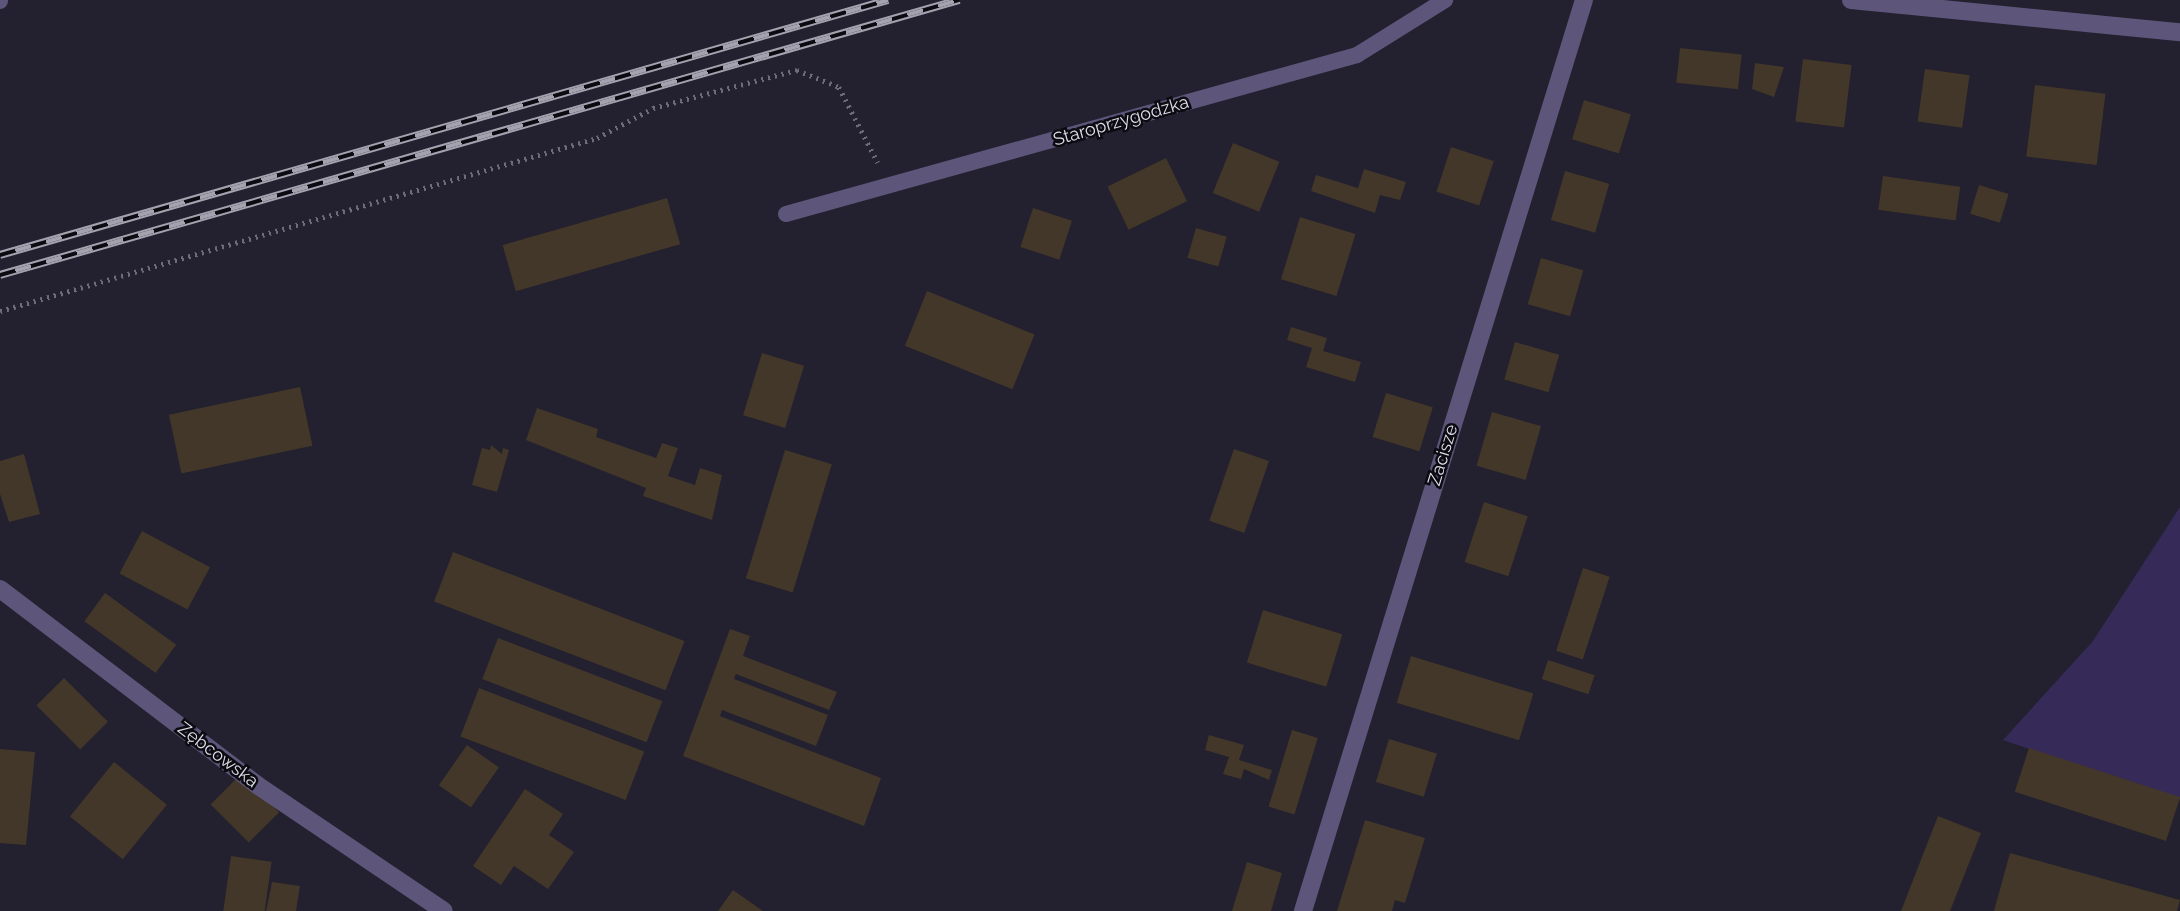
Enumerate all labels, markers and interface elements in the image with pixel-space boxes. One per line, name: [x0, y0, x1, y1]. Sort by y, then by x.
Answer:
street label: Staroprzygodzka: [1051, 91, 1191, 151]
street label: Zacisze: [1423, 422, 1463, 488]
street label: Zębcowska: [173, 718, 263, 792]

